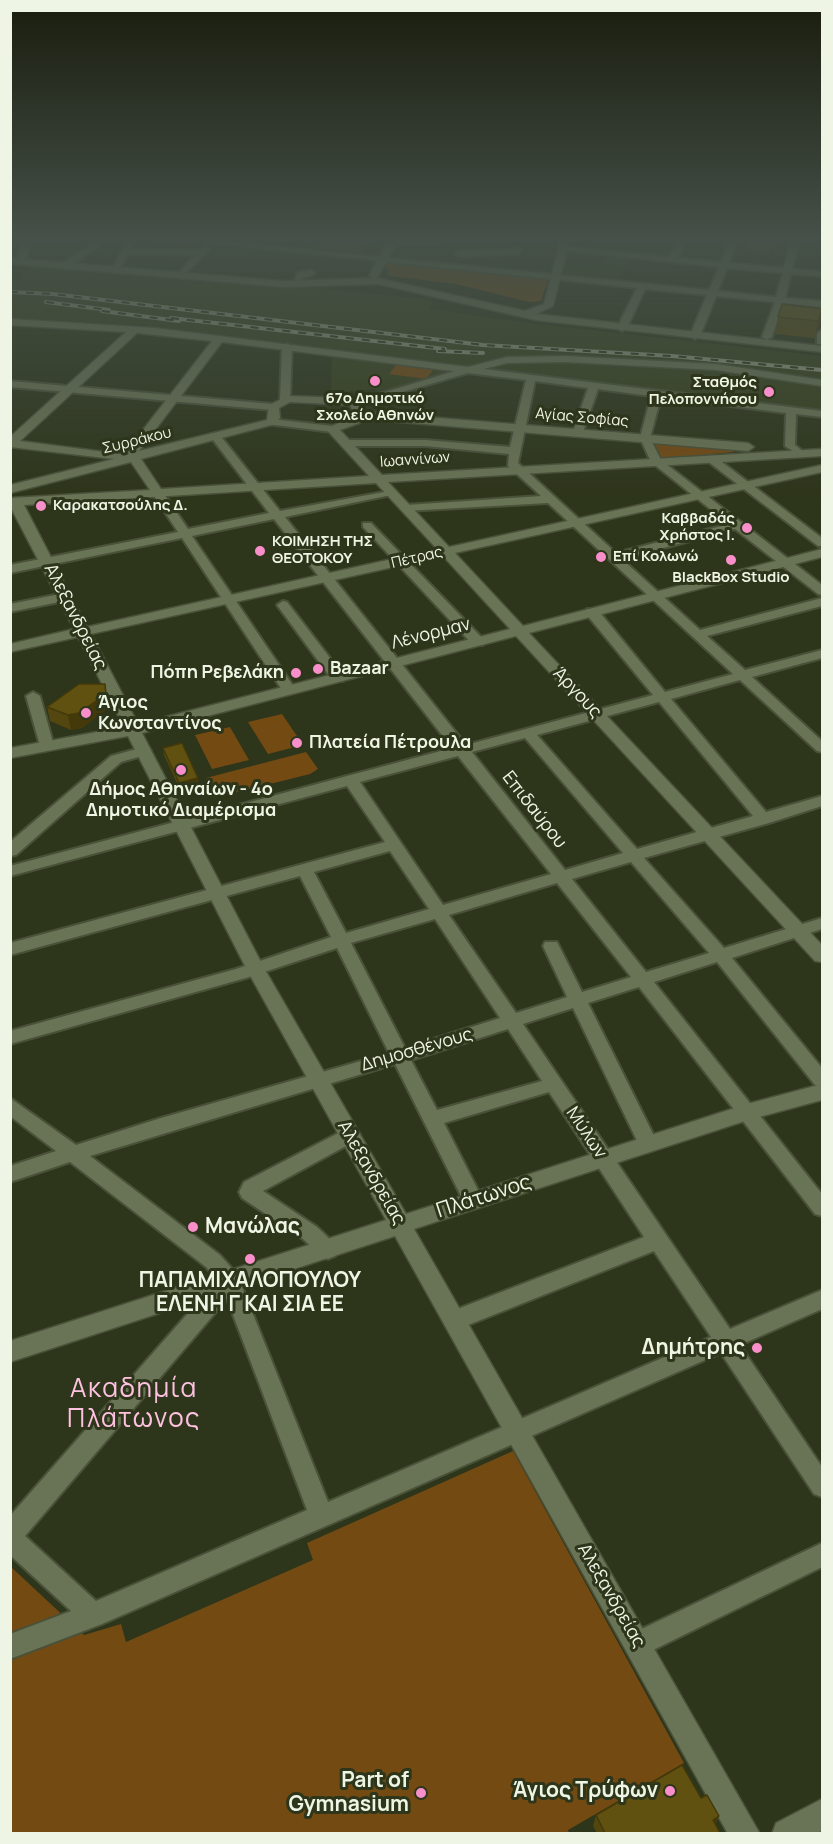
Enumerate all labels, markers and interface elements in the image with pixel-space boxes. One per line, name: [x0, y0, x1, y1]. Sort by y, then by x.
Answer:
marker: 67ο Δημοτικό Σχολείο Αθηνών: [368, 374, 382, 388]
place label: Σταθμός Πελοποννήσου: [649, 374, 757, 409]
marker: Σταθμός Πελοποννήσου: [762, 385, 776, 399]
place label: 67ο Δημοτικό Σχολείο Αθηνών: [316, 390, 434, 425]
street label: Αγίας Σοφίας: [535, 405, 629, 431]
street label: Συρράκου: [101, 424, 173, 458]
street label: Ιωαννίνων: [379, 449, 451, 471]
place label: Καρακατσούλης Δ.: [53, 497, 188, 515]
marker: Καρακατσούλης Δ.: [34, 499, 48, 513]
place label: Καββαδάς Χρήστος Ι.: [660, 510, 735, 545]
marker: Καββαδάς Χρήστος Ι.: [740, 521, 754, 535]
place label: ΚΟΙΜΗΣΗ ΤΗΣ ΘΕΟΤΟΚΟΥ: [272, 533, 373, 568]
street label: Πέτρας: [390, 543, 444, 573]
marker: ΚΟΙΜΗΣΗ ΤΗΣ ΘΕΟΤΟΚΟΥ: [253, 544, 267, 558]
place label: Επί Κολωνώ: [613, 548, 699, 566]
marker: Επί Κολωνώ: [594, 550, 608, 564]
marker: BlackBox Studio: [724, 553, 738, 567]
street label: Αλεξανδρείας: [39, 560, 111, 674]
place label: BlackBox Studio: [672, 569, 790, 587]
street label: Λένορμαν: [389, 614, 473, 654]
place label: Bazaar: [330, 658, 389, 680]
place label: Πόπη Ρεβελάκη: [150, 662, 284, 684]
marker: Bazaar: [311, 662, 325, 676]
street label: Άργους: [548, 663, 606, 723]
marker: Πόπη Ρεβελάκη: [289, 666, 303, 680]
place label: Άγιος Κωνσταντίνος: [98, 692, 222, 734]
marker: Άγιος Κωνσταντίνος: [79, 706, 93, 720]
place label: Πλατεία Πέτρουλα: [309, 732, 471, 754]
marker: Πλατεία Πέτρουλα: [290, 736, 304, 750]
marker: Δήμος Αθηναίων - 4ο Δημοτικό Διαμέρισμα: [174, 763, 188, 777]
street label: Επιδαύρου: [497, 767, 571, 853]
place label: Δήμος Αθηναίων - 4ο Δημοτικό Διαμέρισμα: [86, 779, 276, 822]
street label: Δημοσθένους: [359, 1024, 475, 1076]
street label: Μύλων: [561, 1103, 611, 1163]
street label: Αλεξανδρείας: [333, 1117, 409, 1229]
street label: Πλάτωνος: [433, 1170, 535, 1224]
place label: Μανώλας: [205, 1214, 300, 1240]
marker: Μανώλας: [186, 1220, 200, 1234]
marker: ΠΑΠΑΜΙΧΑΛΟΠΟΥΛΟΥ ΕΛΕΝΗ Γ ΚΑΙ ΣΙΑ ΕΕ: [243, 1252, 257, 1266]
place label: ΠΑΠΑΜΙΧΑΛΟΠΟΥΛΟΥ ΕΛΕΝΗ Γ ΚΑΙ ΣΙΑ ΕΕ: [139, 1268, 361, 1318]
place label: Δημήτρης: [641, 1335, 745, 1361]
marker: Δημήτρης: [750, 1341, 764, 1355]
district label: Ακαδημία Πλάτωνος: [67, 1374, 201, 1436]
street label: Αλεξανδρείας: [573, 1540, 649, 1652]
place label: Part of Gymnasium: [288, 1768, 409, 1818]
place label: Άγιος Τρύφων: [513, 1778, 658, 1804]
marker: Άγιος Τρύφων: [663, 1784, 677, 1798]
marker: Part of Gymnasium: [414, 1786, 428, 1800]

